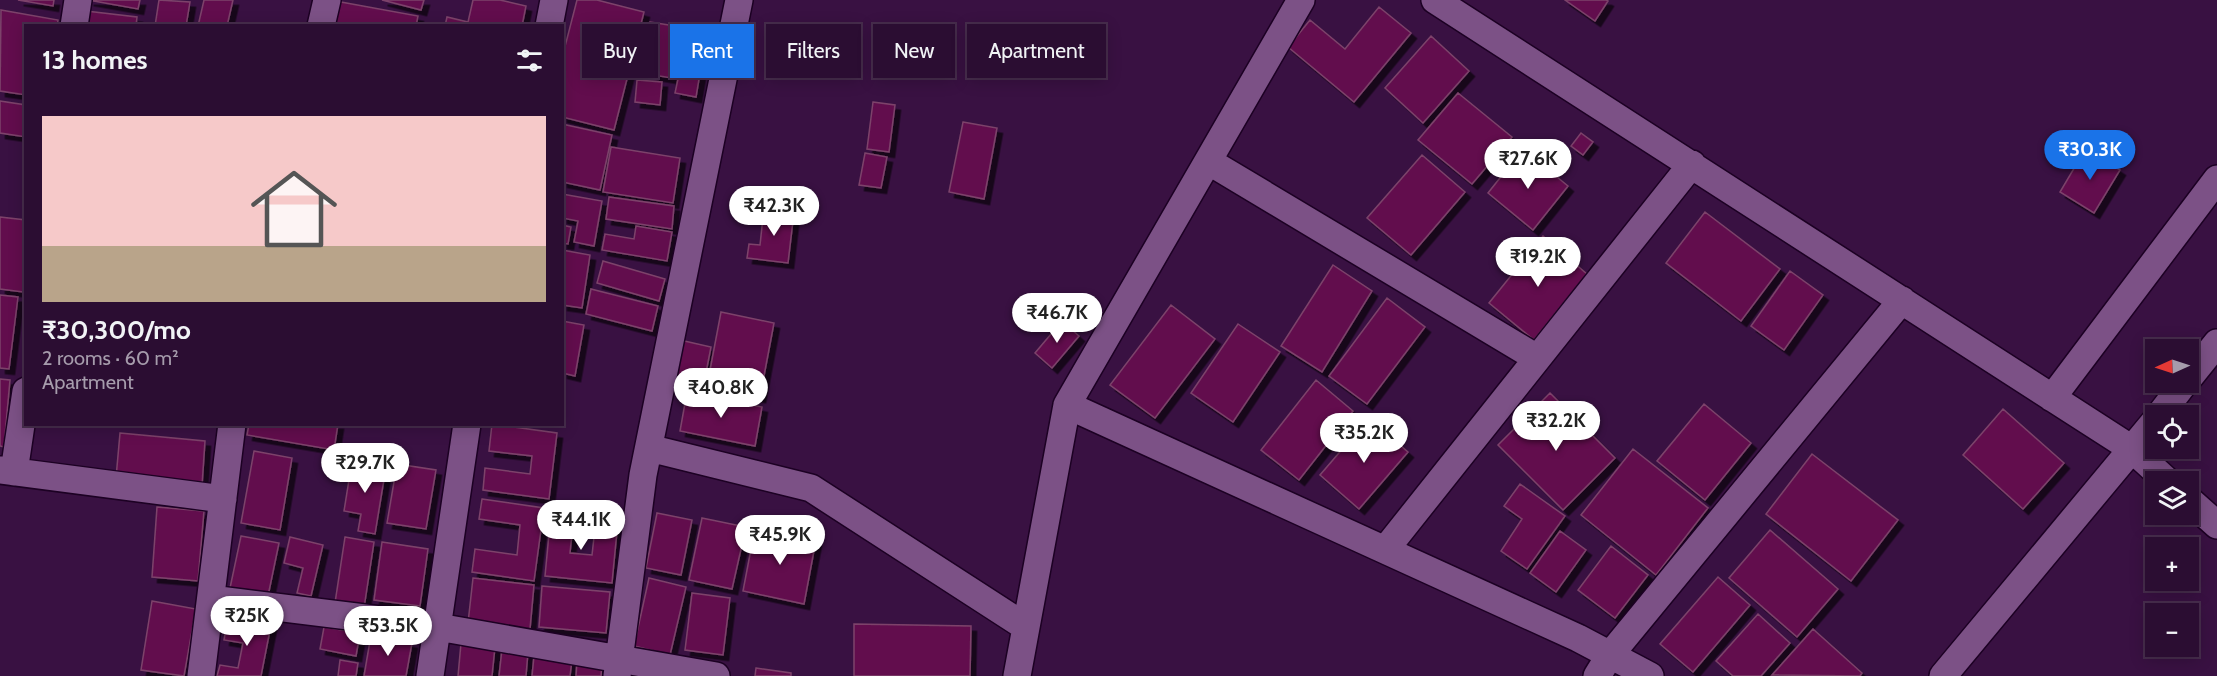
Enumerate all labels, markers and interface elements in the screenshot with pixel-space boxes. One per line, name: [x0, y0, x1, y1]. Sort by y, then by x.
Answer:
chip: Buy: [582, 24, 658, 78]
chip: Rent: [670, 24, 754, 78]
chip: Filters: [766, 24, 861, 78]
chip: New: [873, 24, 955, 78]
chip: Apartment: [967, 24, 1106, 78]
text: 13 homes: [42, 44, 148, 76]
icon: filters: [513, 44, 546, 77]
pin: ₹30.3K: [2041, 130, 2139, 181]
text: ₹30.3K: [2058, 137, 2122, 161]
pin: ₹27.6K: [1479, 139, 1577, 190]
text: ₹27.6K: [1498, 146, 1558, 170]
icon: home: [240, 155, 348, 263]
pin: ₹42.3K: [725, 186, 823, 237]
text: ₹42.3K: [743, 193, 805, 217]
pin: ₹19.2K: [1489, 237, 1587, 288]
text: ₹19.2K: [1510, 244, 1566, 268]
pin: ₹46.7K: [1008, 293, 1106, 344]
text: ₹46.7K: [1026, 300, 1088, 324]
text: ₹30,300/mo: [42, 314, 191, 346]
north arrow: [2145, 339, 2199, 393]
map controls: [2145, 339, 2199, 657]
text: 2 rooms · 60 m²: [42, 346, 179, 370]
pin: ₹40.8K: [672, 368, 770, 419]
text: Apartment: [42, 370, 134, 394]
text: ₹40.8K: [688, 375, 754, 399]
pin: ₹32.2K: [1507, 401, 1605, 452]
button: locate: [2145, 405, 2199, 459]
text: ₹32.2K: [1526, 408, 1586, 432]
pin: ₹35.2K: [1315, 413, 1413, 464]
text: ₹35.2K: [1334, 420, 1394, 444]
pin: ₹29.7K: [316, 443, 414, 494]
text: ₹29.7K: [335, 450, 395, 474]
button: layers: [2145, 471, 2199, 525]
pin: ₹44.1K: [532, 500, 630, 551]
text: ₹44.1K: [551, 507, 611, 531]
pin: ₹45.9K: [731, 515, 829, 566]
text: ₹45.9K: [749, 522, 811, 546]
button: +: [2145, 537, 2199, 591]
pin: ₹25K: [211, 596, 283, 647]
text: ₹25K: [225, 603, 269, 627]
button: −: [2145, 603, 2199, 657]
pin: ₹53.5K: [339, 606, 437, 657]
text: ₹53.5K: [358, 613, 418, 637]

